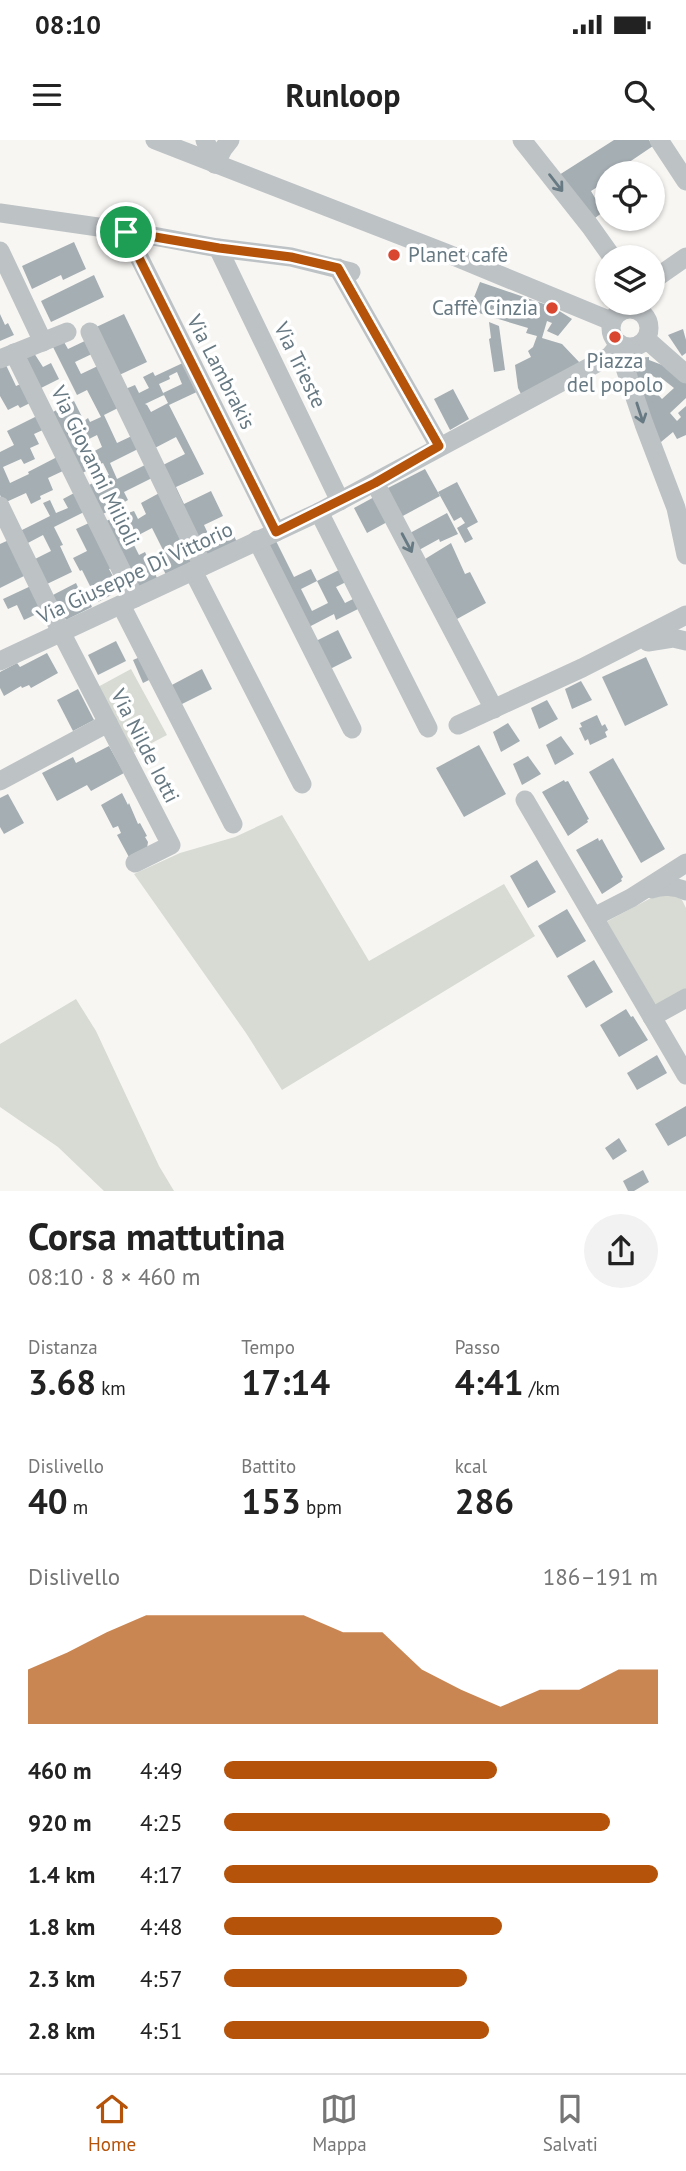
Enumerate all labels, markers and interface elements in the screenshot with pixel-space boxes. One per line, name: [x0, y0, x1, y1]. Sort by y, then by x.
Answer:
text: 08:10: [35, 8, 101, 41]
text: Runloop: [286, 74, 400, 116]
icon: menu: [28, 76, 66, 114]
icon: search: [620, 76, 658, 114]
map controls: [595, 161, 665, 315]
button: locate: [595, 161, 665, 231]
one-way arrow: [548, 173, 563, 191]
pin: [96, 202, 156, 262]
icon: arrive: [107, 213, 145, 251]
place label: Planet cafè: [408, 241, 508, 268]
button: layers: [595, 245, 665, 315]
marker: Planet cafè: [386, 247, 402, 263]
place label: Caffè Cinzia: [432, 294, 538, 321]
marker: Caffè Cinzia: [544, 300, 560, 316]
street label: Via Lambrakis: [181, 309, 262, 434]
street label: Via Trieste: [268, 317, 333, 412]
marker: Piazza del popolo: [607, 329, 623, 345]
place label: Piazza del popolo: [567, 347, 663, 398]
street label: Via Giovanni Milioli: [45, 380, 146, 550]
one-way arrow: [635, 402, 647, 424]
street label: Via Giuseppe Di Vittorio: [32, 515, 237, 630]
one-way arrow: [401, 532, 414, 553]
street label: Via Nilde Iotti: [105, 683, 186, 807]
text: Corsa mattutina: [28, 1211, 285, 1260]
button: share: [584, 1214, 658, 1288]
text: 08:10 · 8 × 460 m: [28, 1262, 200, 1291]
text: Distanza: [28, 1335, 98, 1359]
text: Tempo: [241, 1335, 295, 1359]
text: Passo: [455, 1335, 500, 1359]
text: 3.68: [28, 1359, 96, 1405]
text: 17:14: [241, 1359, 330, 1405]
text: 4:41: [455, 1359, 524, 1405]
text: km: [96, 1376, 126, 1400]
text: /km: [524, 1376, 560, 1400]
text: Dislivello: [28, 1454, 104, 1478]
text: Battito: [241, 1454, 296, 1478]
text: kcal: [455, 1454, 487, 1478]
text: 40: [28, 1478, 68, 1524]
text: 153: [241, 1478, 301, 1524]
text: 286: [455, 1478, 514, 1524]
text: m: [68, 1495, 88, 1519]
text: bpm: [301, 1495, 342, 1519]
text: Dislivello: [28, 1562, 120, 1591]
text: 186–191 m: [543, 1562, 658, 1591]
text: 460 m: [28, 1756, 91, 1785]
text: 4:49: [140, 1756, 183, 1785]
text: 920 m: [28, 1808, 91, 1837]
text: 4:25: [140, 1808, 183, 1837]
text: 1.4 km: [28, 1860, 95, 1889]
text: 4:17: [140, 1860, 183, 1889]
text: 1.8 km: [28, 1912, 95, 1941]
text: 4:48: [140, 1912, 183, 1941]
text: 2.3 km: [28, 1964, 95, 1993]
text: 4:57: [140, 1964, 183, 1993]
text: 2.8 km: [28, 2016, 95, 2045]
text: 4:51: [140, 2016, 183, 2045]
tab: Home: [88, 2090, 136, 2156]
tab: Mappa: [312, 2090, 367, 2156]
tab: Salvati: [543, 2090, 598, 2156]

